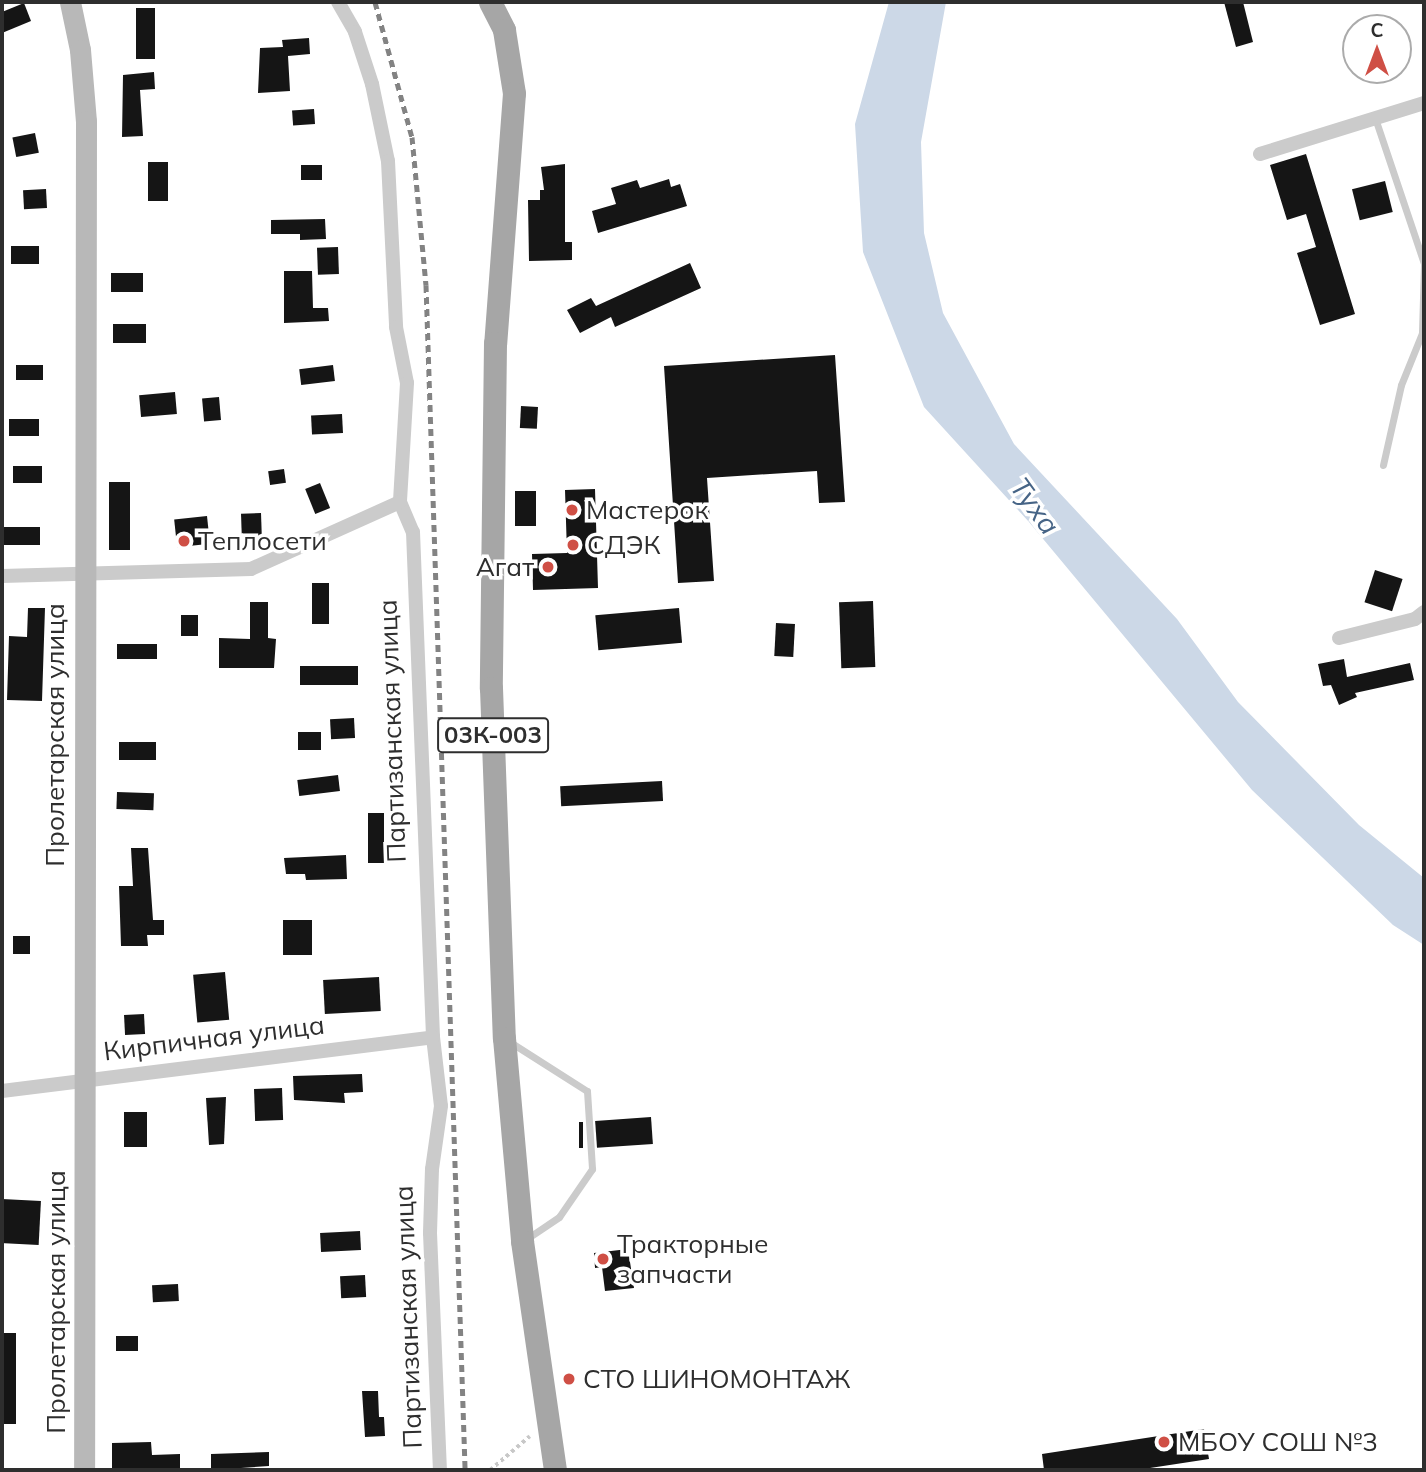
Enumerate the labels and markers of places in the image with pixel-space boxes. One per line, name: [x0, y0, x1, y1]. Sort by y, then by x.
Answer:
place label: Мастерок: [586, 494, 708, 526]
marker: Мастерок: [564, 502, 580, 518]
place label: Теплосети: [198, 525, 327, 557]
place label: СДЭК: [587, 529, 661, 561]
marker: Теплосети: [176, 533, 192, 549]
marker: СДЭК: [565, 537, 581, 553]
place label: Агат: [476, 551, 534, 583]
marker: Агат: [540, 559, 556, 575]
place label: Тракторные запчасти: [617, 1228, 768, 1290]
marker: Тракторные запчасти: [595, 1251, 611, 1267]
place label: СТО ШИНОМОНТАЖ: [583, 1363, 850, 1395]
marker: СТО ШИНОМОНТАЖ: [561, 1371, 577, 1387]
place label: МБОУ СОШ №3: [1178, 1426, 1378, 1458]
marker: МБОУ СОШ №3: [1156, 1434, 1172, 1450]

